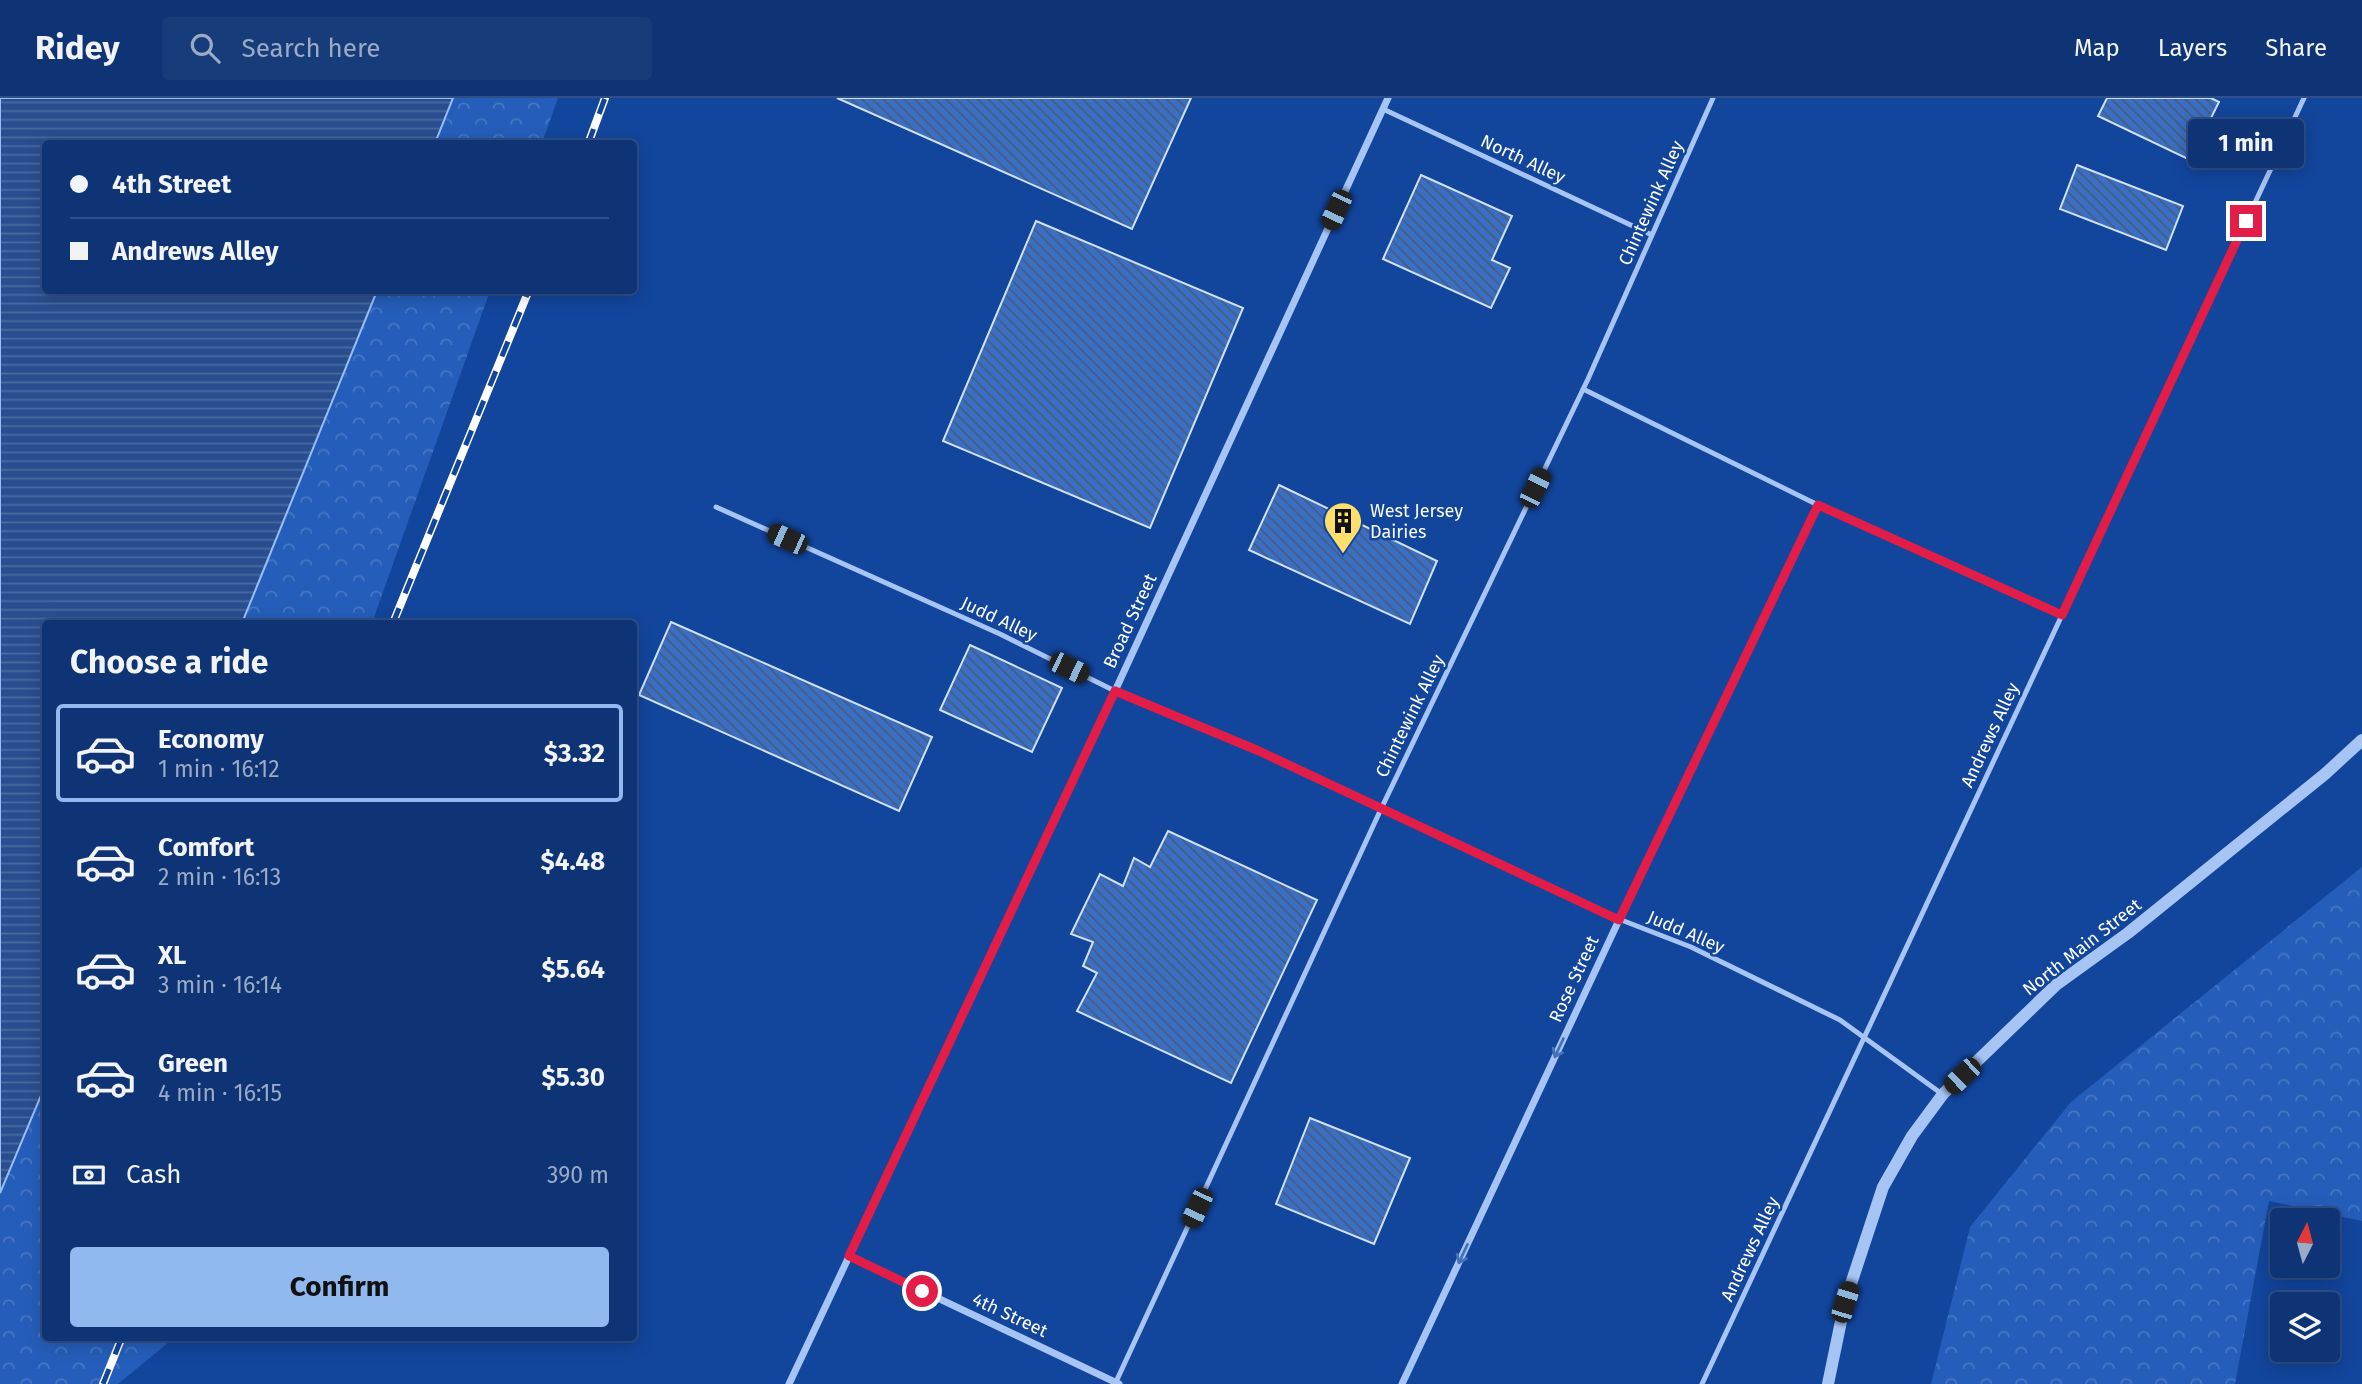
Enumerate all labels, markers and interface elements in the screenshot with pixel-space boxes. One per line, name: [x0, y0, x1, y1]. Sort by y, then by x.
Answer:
search box: [162, 17, 652, 80]
text: Ridey: [35, 28, 120, 68]
icon: search: [186, 29, 224, 67]
text: Search here: [242, 33, 380, 64]
text: Map: [2074, 34, 2120, 62]
text: Layers: [2158, 34, 2227, 62]
text: Share: [2265, 34, 2327, 62]
callout: 1 min: [2188, 120, 2304, 169]
text: 1 min: [2218, 129, 2274, 157]
street label: North Alley: [1477, 130, 1569, 188]
street label: Chintewink Alley: [1614, 137, 1688, 269]
text: 4th Street: [112, 169, 231, 200]
car: [1318, 187, 1355, 233]
route end: [2230, 205, 2262, 237]
text: Andrews Alley: [112, 236, 278, 267]
car: [1517, 465, 1554, 511]
building icon: West Jersey Dairies: [1322, 500, 1364, 555]
place label: West Jersey Dairies: [1370, 500, 1463, 543]
car: [764, 521, 811, 557]
street label: Broad Street: [1099, 570, 1162, 672]
street label: Judd Alley: [957, 592, 1041, 646]
text: Choose a ride: [70, 643, 268, 681]
car: [1046, 649, 1093, 687]
street label: Chintewink Alley: [1371, 651, 1449, 781]
street label: Andrews Alley: [1956, 679, 2024, 791]
icon: car: [74, 722, 137, 785]
text: Economy: [158, 724, 264, 755]
text: $3.32: [544, 738, 605, 769]
text: 1 min · 16:12: [158, 755, 280, 783]
icon: car: [74, 830, 137, 893]
text: Comfort: [158, 832, 254, 863]
text: $4.48: [541, 846, 605, 877]
text: 2 min · 16:13: [158, 863, 281, 891]
street label: North Main Street: [2018, 894, 2146, 1000]
street label: Judd Alley: [1644, 906, 1728, 958]
street label: Rose Street: [1544, 932, 1604, 1026]
icon: car: [74, 938, 137, 1001]
text: XL: [158, 940, 186, 971]
text: $5.64: [541, 954, 605, 985]
text: 3 min · 16:14: [158, 971, 282, 999]
one-way arrow: [1552, 1037, 1565, 1058]
icon: car: [74, 1046, 137, 1109]
text: Green: [158, 1048, 228, 1079]
car: [1940, 1054, 1985, 1098]
text: $5.30: [541, 1062, 605, 1093]
text: 4 min · 16:15: [158, 1079, 282, 1107]
icon: cash: [70, 1156, 108, 1194]
text: Cash: [126, 1159, 182, 1190]
text: 390 m: [547, 1161, 609, 1189]
car: [1179, 1185, 1216, 1231]
street label: Andrews Alley: [1716, 1193, 1784, 1305]
north arrow: [2270, 1208, 2340, 1278]
map controls: [2270, 1208, 2340, 1362]
one-way arrow: [1455, 1243, 1469, 1264]
button: Confirm: [70, 1247, 609, 1327]
route start: [906, 1275, 938, 1307]
car: [1829, 1279, 1862, 1325]
street label: 4th Street: [969, 1288, 1051, 1342]
button: layers: [2270, 1292, 2340, 1362]

